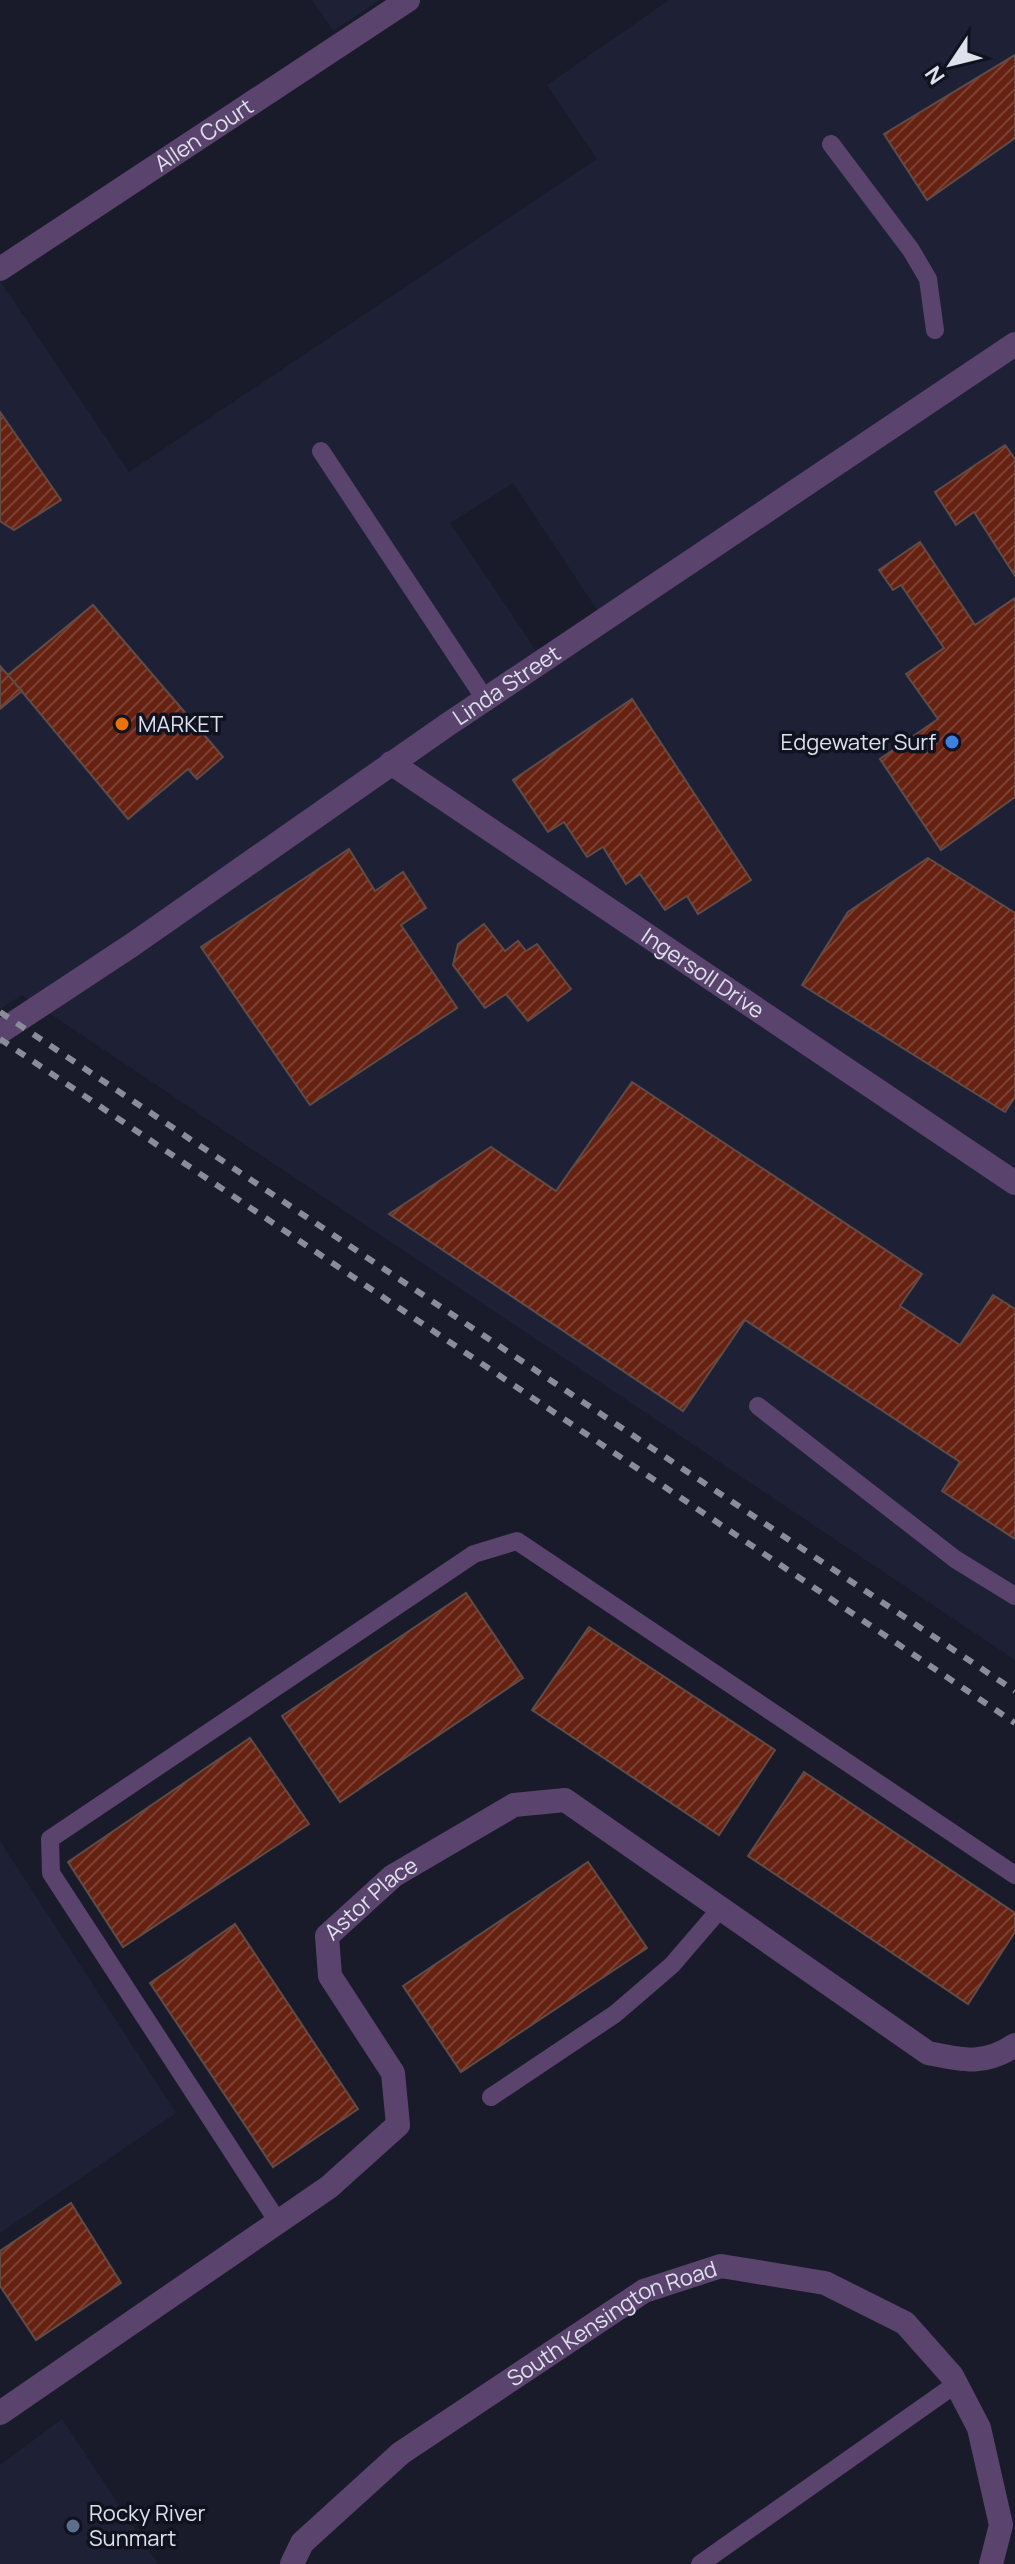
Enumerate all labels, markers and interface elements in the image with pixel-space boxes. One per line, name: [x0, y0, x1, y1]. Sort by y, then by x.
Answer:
north arrow: [911, 24, 991, 104]
text: N: [918, 60, 951, 91]
street label: Allen Court: [148, 91, 259, 178]
street label: Linda Street: [447, 638, 566, 732]
place label: MARKET: [138, 709, 223, 739]
marker: MARKET: [113, 715, 131, 733]
place label: Edgewater Surf: [781, 727, 936, 757]
marker: Edgewater Surf: [943, 733, 961, 751]
street label: Ingersoll Drive: [636, 921, 770, 1025]
street label: Astor Place: [317, 1850, 423, 1947]
street label: South Kensington Road: [501, 2253, 721, 2393]
place label: Rocky River Sunmart: [89, 2498, 206, 2553]
marker: Rocky River Sunmart: [64, 2517, 82, 2535]

